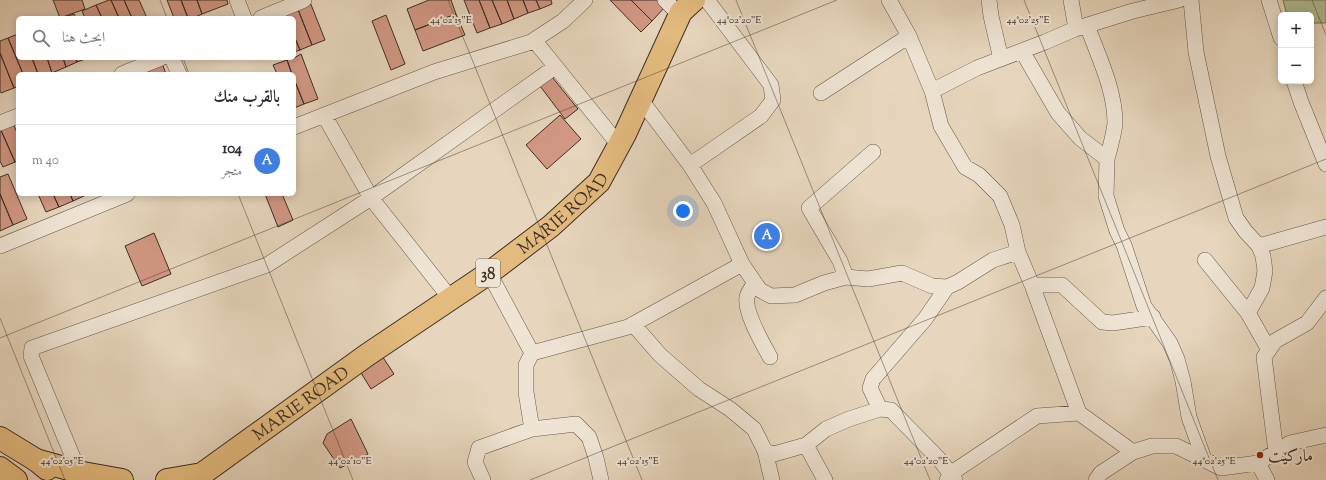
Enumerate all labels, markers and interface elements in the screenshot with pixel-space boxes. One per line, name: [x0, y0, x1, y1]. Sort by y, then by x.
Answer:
map controls: [1278, 12, 1314, 84]
button: +: [1278, 12, 1314, 48]
text: 44°02'15"E: [430, 13, 472, 28]
text: 44°02'20"E: [717, 13, 761, 28]
text: 44°02'25"E: [1006, 13, 1050, 28]
search box: [16, 16, 296, 60]
icon: search: [30, 27, 52, 49]
text: ابحث هنا: [62, 28, 105, 49]
button: −: [1278, 48, 1314, 84]
text: بالقرب منك: [214, 86, 280, 110]
text: 104: [222, 139, 242, 160]
text: 40 m: [32, 152, 59, 170]
text: A: [262, 152, 272, 170]
text: متجر: [221, 163, 242, 181]
street label: MARIE ROAD: [513, 169, 616, 261]
your location: [673, 201, 693, 221]
pin: A: [754, 221, 780, 251]
road number: 38: [476, 259, 500, 287]
street label: MARIE ROAD: [249, 362, 355, 448]
place label: مارکێت: [1268, 445, 1313, 469]
marker: مارکێت: [1255, 450, 1265, 460]
text: 44°02'05"E: [40, 454, 84, 469]
text: 44°02'10"E: [328, 454, 372, 469]
text: 44°02'15"E: [617, 454, 659, 469]
text: 44°02'20"E: [904, 454, 948, 469]
text: 44°02'25"E: [1192, 454, 1236, 469]

